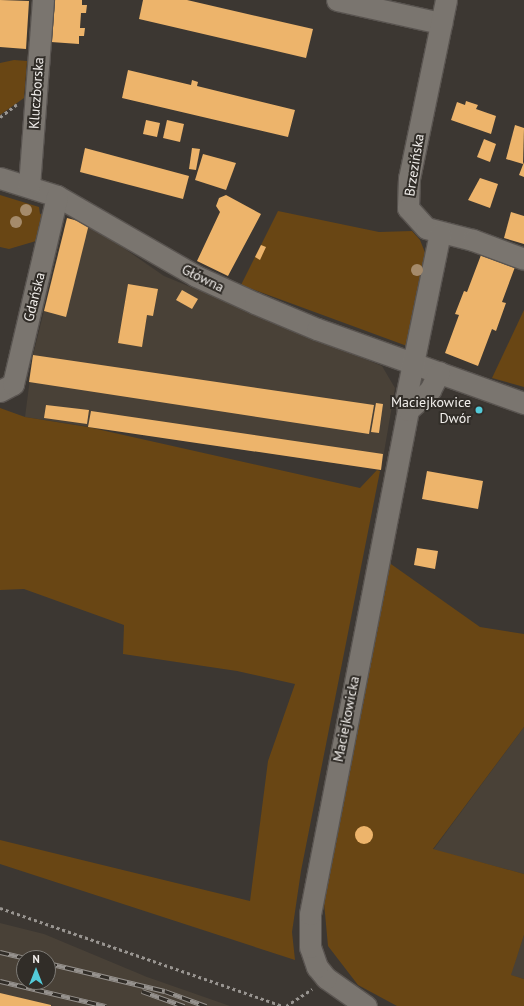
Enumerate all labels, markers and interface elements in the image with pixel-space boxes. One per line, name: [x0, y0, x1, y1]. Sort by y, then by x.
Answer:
street label: Kluczborska: [25, 57, 47, 129]
street label: Brzezińska: [401, 133, 427, 197]
street label: Główna: [179, 261, 227, 295]
street label: Gdańska: [20, 271, 48, 323]
place label: Maciejkowice Dwór: [391, 394, 471, 426]
marker: Maciejkowice Dwór: [474, 405, 484, 415]
street label: Maciejkowicka: [329, 675, 363, 763]
north arrow: [16, 950, 56, 990]
text: N: [32, 952, 40, 966]

